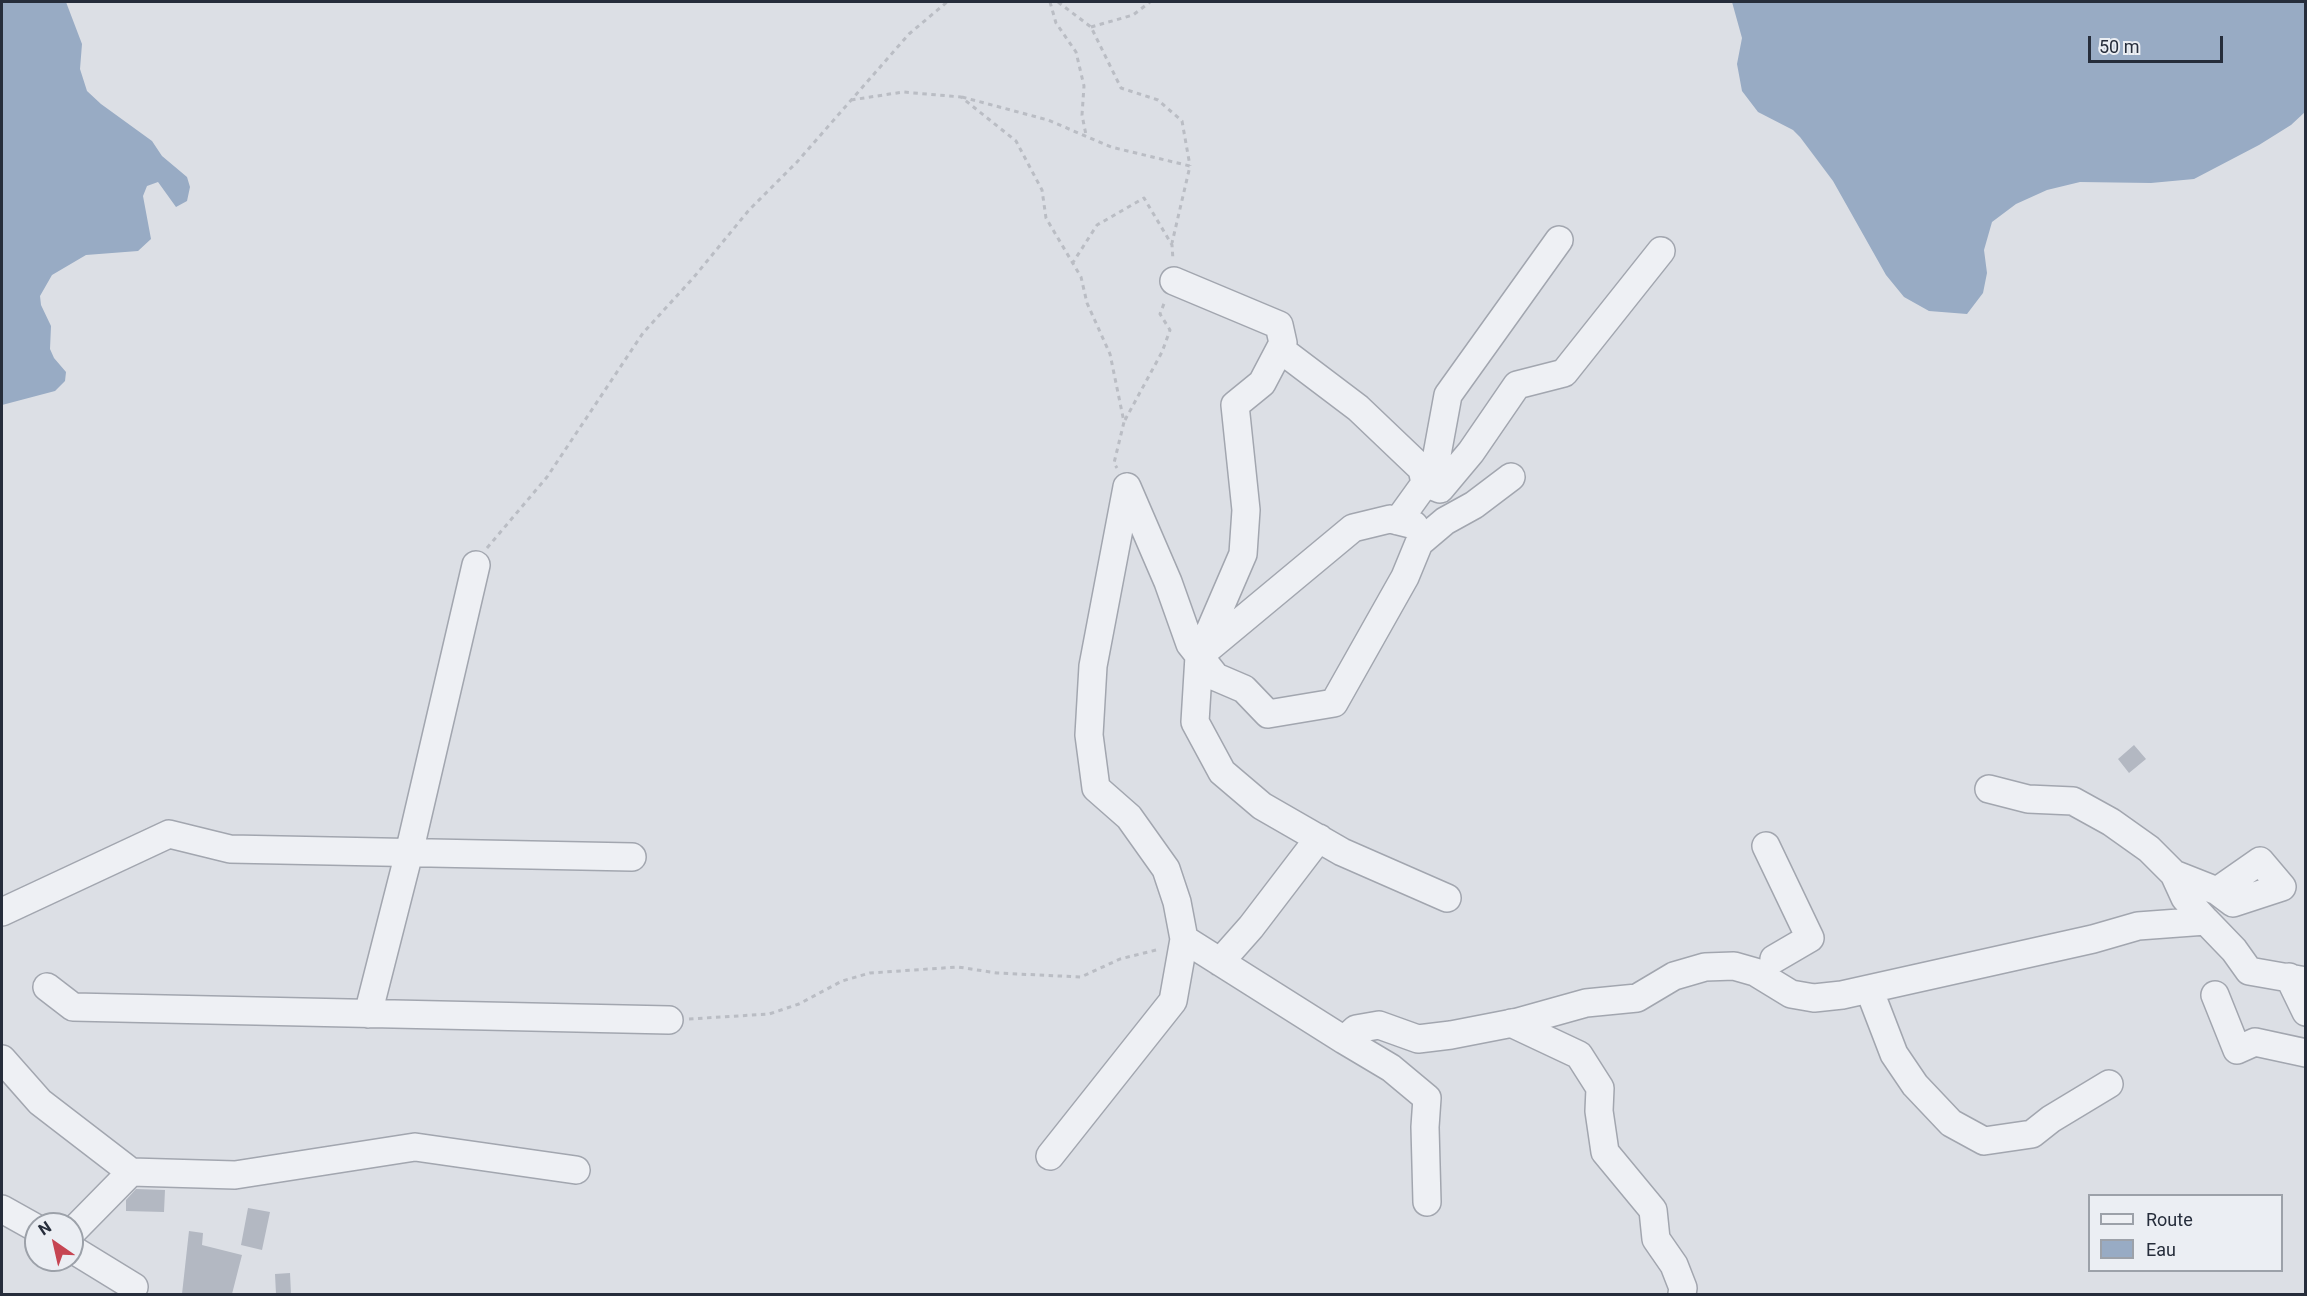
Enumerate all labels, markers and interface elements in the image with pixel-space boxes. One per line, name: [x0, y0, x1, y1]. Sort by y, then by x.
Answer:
scale bar: [2091, 24, 2226, 62]
text: 50 m: [2099, 36, 2139, 57]
legend: [2088, 1194, 2283, 1272]
text: Route: [2146, 1209, 2193, 1230]
north arrow: [24, 1212, 84, 1272]
text: N: [35, 1217, 55, 1239]
text: Eau: [2146, 1239, 2176, 1260]

